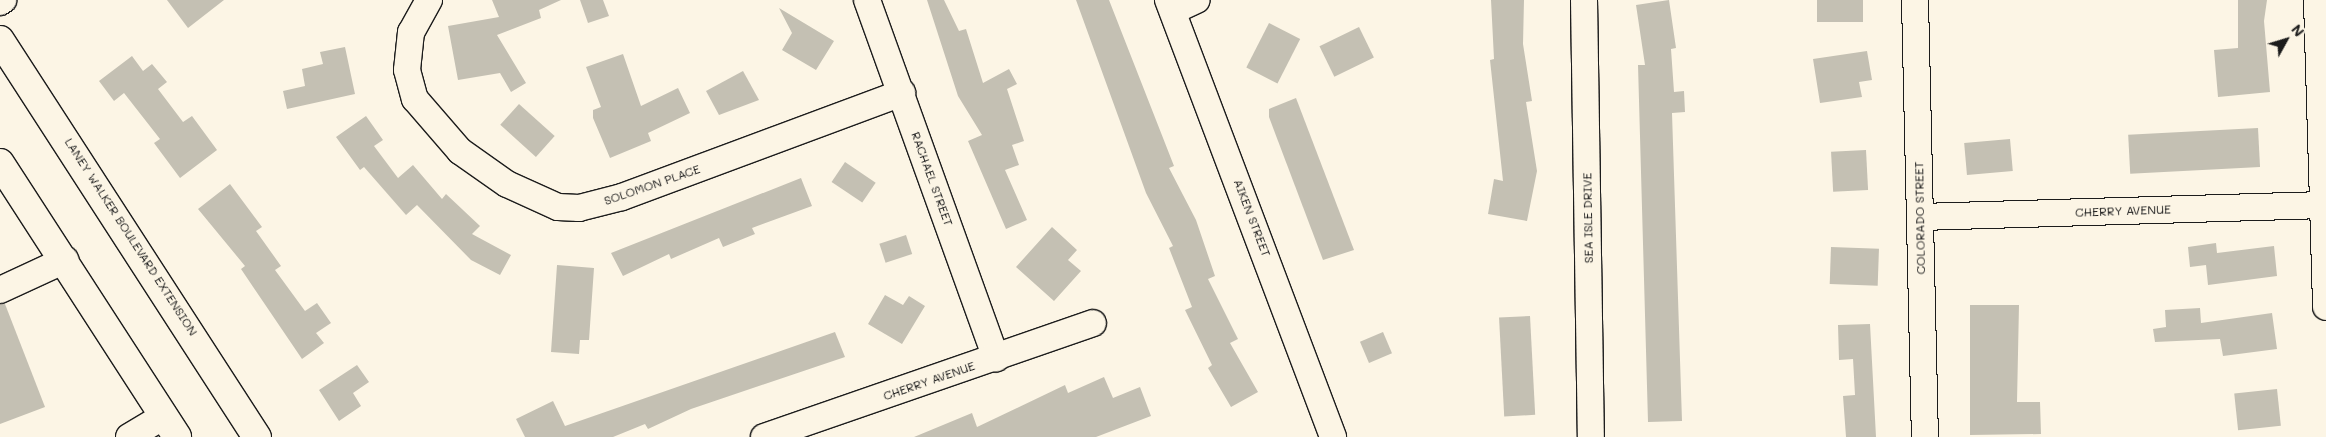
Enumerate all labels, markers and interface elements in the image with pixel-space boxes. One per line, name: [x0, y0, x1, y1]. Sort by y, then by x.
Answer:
north arrow: [2261, 15, 2311, 65]
text: N: [2287, 20, 2309, 40]
street label: RACHAEL STREET: [908, 130, 956, 228]
street label: LANEY WALKER BOULEVARD EXTENSION: [62, 136, 200, 338]
street label: COLORADO STREET: [1912, 161, 1928, 275]
street label: SOLOMON PLACE: [602, 162, 702, 208]
street label: SEA ISLE DRIVE: [1580, 173, 1596, 263]
street label: AIKEN STREET: [1231, 177, 1273, 259]
street label: CHERRY AVENUE: [2075, 202, 2171, 220]
street label: CHERRY AVENUE: [881, 359, 977, 403]

